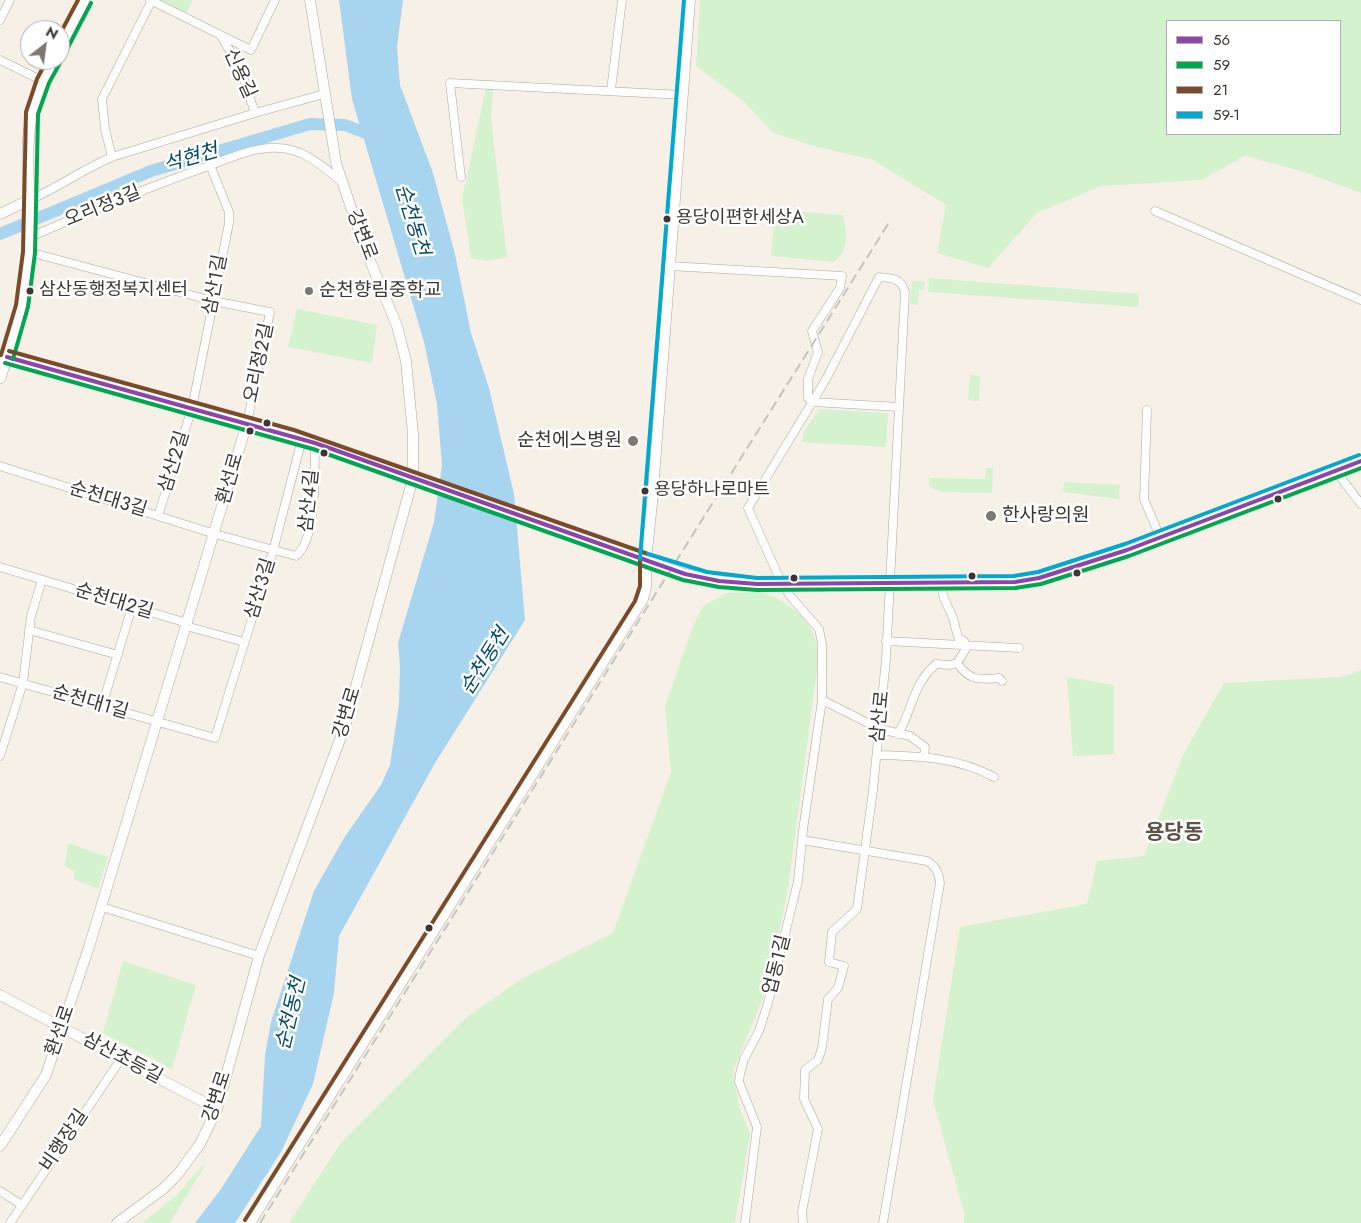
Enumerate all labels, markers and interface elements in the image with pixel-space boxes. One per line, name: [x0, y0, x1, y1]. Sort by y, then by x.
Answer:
north arrow: [20, 20, 70, 70]
legend: [1166, 20, 1341, 135]
text: N: [42, 21, 62, 44]
text: 56: [1213, 29, 1230, 51]
street label: 신용길: [218, 45, 260, 103]
text: 59: [1213, 54, 1230, 76]
text: 21: [1213, 79, 1228, 101]
text: 59-1: [1213, 104, 1240, 126]
water label: 석현천: [161, 140, 221, 178]
street label: 오리정3길: [62, 181, 144, 233]
water label: 순천동천: [389, 181, 433, 259]
street label: 강변로: [341, 206, 381, 264]
place label: 용당이편한세상A: [676, 208, 804, 230]
marker: 용당이편한세상A: [662, 214, 672, 224]
street label: 삼산1길: [199, 253, 233, 317]
place label: 삼산동행정복지센터: [39, 280, 188, 302]
place label: 순천향림중학교: [319, 280, 441, 302]
marker: 순천향림중학교: [303, 285, 315, 297]
marker: 삼산동행정복지센터: [25, 286, 35, 296]
street label: 오리정2길: [240, 321, 280, 405]
unlabelled marker: [262, 418, 272, 428]
unlabelled marker: [245, 426, 255, 436]
street label: 삼산2길: [155, 428, 195, 496]
place label: 순천에스병원: [517, 430, 622, 452]
marker: 순천에스병원: [626, 434, 640, 448]
unlabelled marker: [319, 448, 329, 458]
street label: 환선로: [213, 451, 249, 507]
street label: 삼산4길: [295, 468, 325, 534]
street label: 순천대3길: [66, 477, 150, 523]
place label: 용당하나로마트: [654, 480, 770, 502]
marker: 용당하나로마트: [640, 486, 650, 496]
unlabelled marker: [1273, 494, 1283, 504]
place label: 한사랑의원: [1002, 505, 1089, 527]
marker: 한사랑의원: [984, 509, 998, 523]
street label: 삼산3길: [241, 556, 281, 622]
unlabelled marker: [1072, 568, 1082, 578]
unlabelled marker: [967, 571, 977, 581]
unlabelled marker: [789, 573, 799, 583]
street label: 순천대2길: [72, 579, 156, 625]
water label: 순천동천: [456, 624, 516, 700]
street label: 순천대1길: [49, 681, 131, 725]
street label: 강변로: [329, 685, 367, 741]
street label: 삼산로: [867, 690, 895, 744]
district label: 용당동: [1145, 821, 1203, 847]
unlabelled marker: [424, 923, 434, 933]
street label: 업동1길: [760, 933, 796, 997]
water label: 순천동천: [272, 975, 312, 1053]
street label: 환선로: [42, 1002, 80, 1060]
street label: 삼산초등길: [78, 1028, 166, 1090]
street label: 강변로: [199, 1069, 237, 1125]
street label: 비행장길: [36, 1106, 94, 1176]

